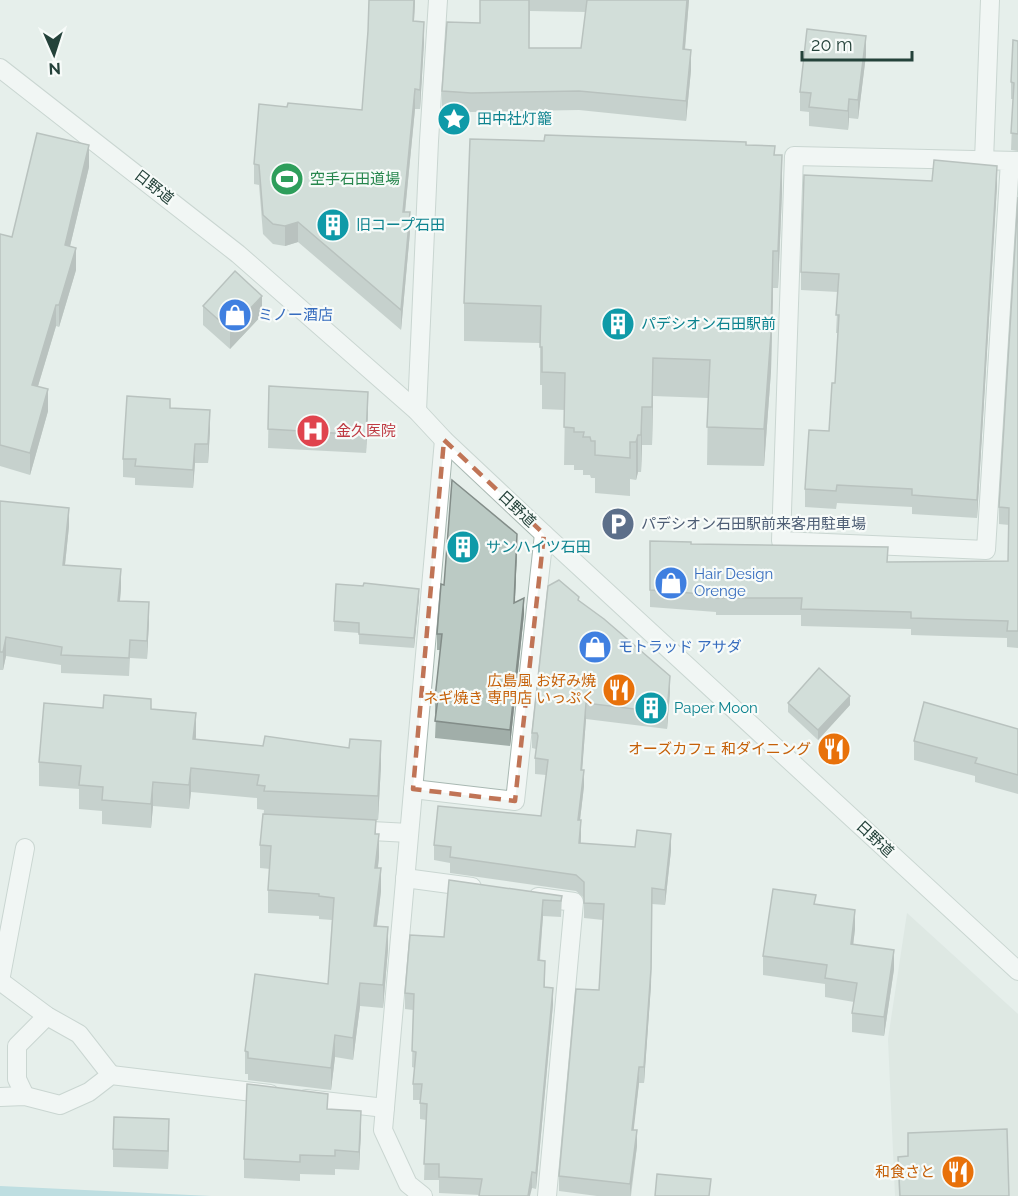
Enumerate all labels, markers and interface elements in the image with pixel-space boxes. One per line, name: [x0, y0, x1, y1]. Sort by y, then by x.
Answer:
north arrow: [24, 24, 84, 84]
scale bar: [802, 24, 912, 62]
text: 20 m: [811, 34, 853, 55]
text: N: [48, 59, 61, 78]
place icon: 田中社灯籠: [436, 101, 472, 137]
place label: 田中社灯籠: [477, 110, 552, 128]
sports icon: 空手石田道場: [269, 161, 305, 197]
street label: 日野道: [131, 166, 177, 208]
place label: 空手石田道場: [310, 170, 400, 188]
building icon: 旧コープ石田: [315, 207, 351, 243]
place label: 旧コープ石田: [356, 216, 445, 234]
shop icon: ミノー酒店: [217, 297, 253, 333]
place label: ミノー酒店: [258, 306, 333, 324]
building icon: パデシオン石田駅前: [600, 306, 636, 342]
place label: パデシオン石田駅前: [641, 315, 776, 333]
hospital icon: 金久医院: [295, 413, 331, 449]
place label: 金久医院: [336, 422, 396, 440]
street label: 日野道: [494, 487, 540, 531]
parking icon: パデシオン石田駅前来客用駐車場: [600, 506, 636, 542]
place label: パデシオン石田駅前来客用駐車場: [641, 515, 866, 533]
building icon: サンハイツ石田: [445, 529, 481, 565]
place label: サンハイツ石田: [486, 538, 591, 556]
shop icon: Hair Design Orenge: [653, 565, 689, 601]
place label: Hair Design Orenge: [694, 565, 773, 600]
shop icon: モトラッド アサダ: [577, 629, 613, 665]
place label: モトラッド アサダ: [618, 638, 742, 656]
place label: 広島風 お好み焼 ネギ焼き 専門店 いっぷく: [423, 672, 596, 707]
restaurant icon: 広島風 お好み焼 ネギ焼き 専門店 いっぷく: [601, 672, 637, 708]
building icon: Paper Moon: [633, 690, 669, 726]
place label: Paper Moon: [674, 699, 758, 717]
restaurant icon: オーズカフェ 和ダイニング: [816, 731, 852, 767]
place label: オーズカフェ 和ダイニング: [628, 740, 811, 758]
street label: 日野道: [852, 817, 898, 861]
restaurant icon: 和食さと: [940, 1154, 976, 1190]
place label: 和食さと: [875, 1163, 935, 1181]

